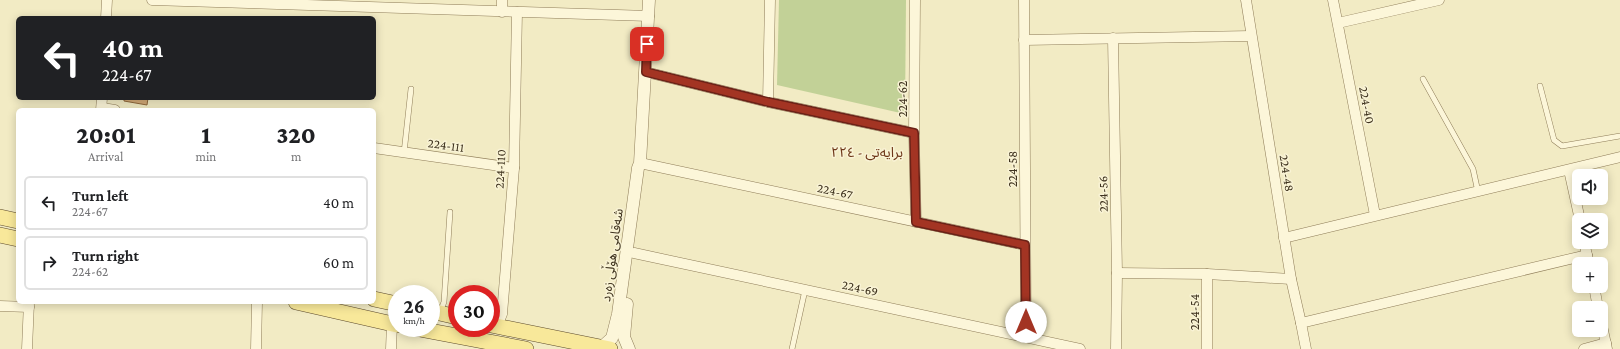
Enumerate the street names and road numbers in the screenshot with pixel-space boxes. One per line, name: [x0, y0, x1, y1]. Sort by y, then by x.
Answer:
street label: 224-62: [895, 81, 910, 117]
street label: 224-40: [1356, 85, 1378, 125]
street label: 224-111: [427, 135, 465, 155]
street label: 224-110: [491, 149, 509, 189]
street label: 224-58: [1005, 151, 1020, 187]
street label: 224-48: [1277, 153, 1297, 193]
street label: 224-56: [1095, 176, 1111, 212]
street label: 224-67: [816, 180, 854, 202]
street label: شەقامی هۆڵی زەرد: [596, 207, 627, 303]
street label: 224-69: [841, 277, 879, 299]
street label: 224-54: [1187, 293, 1202, 330]

